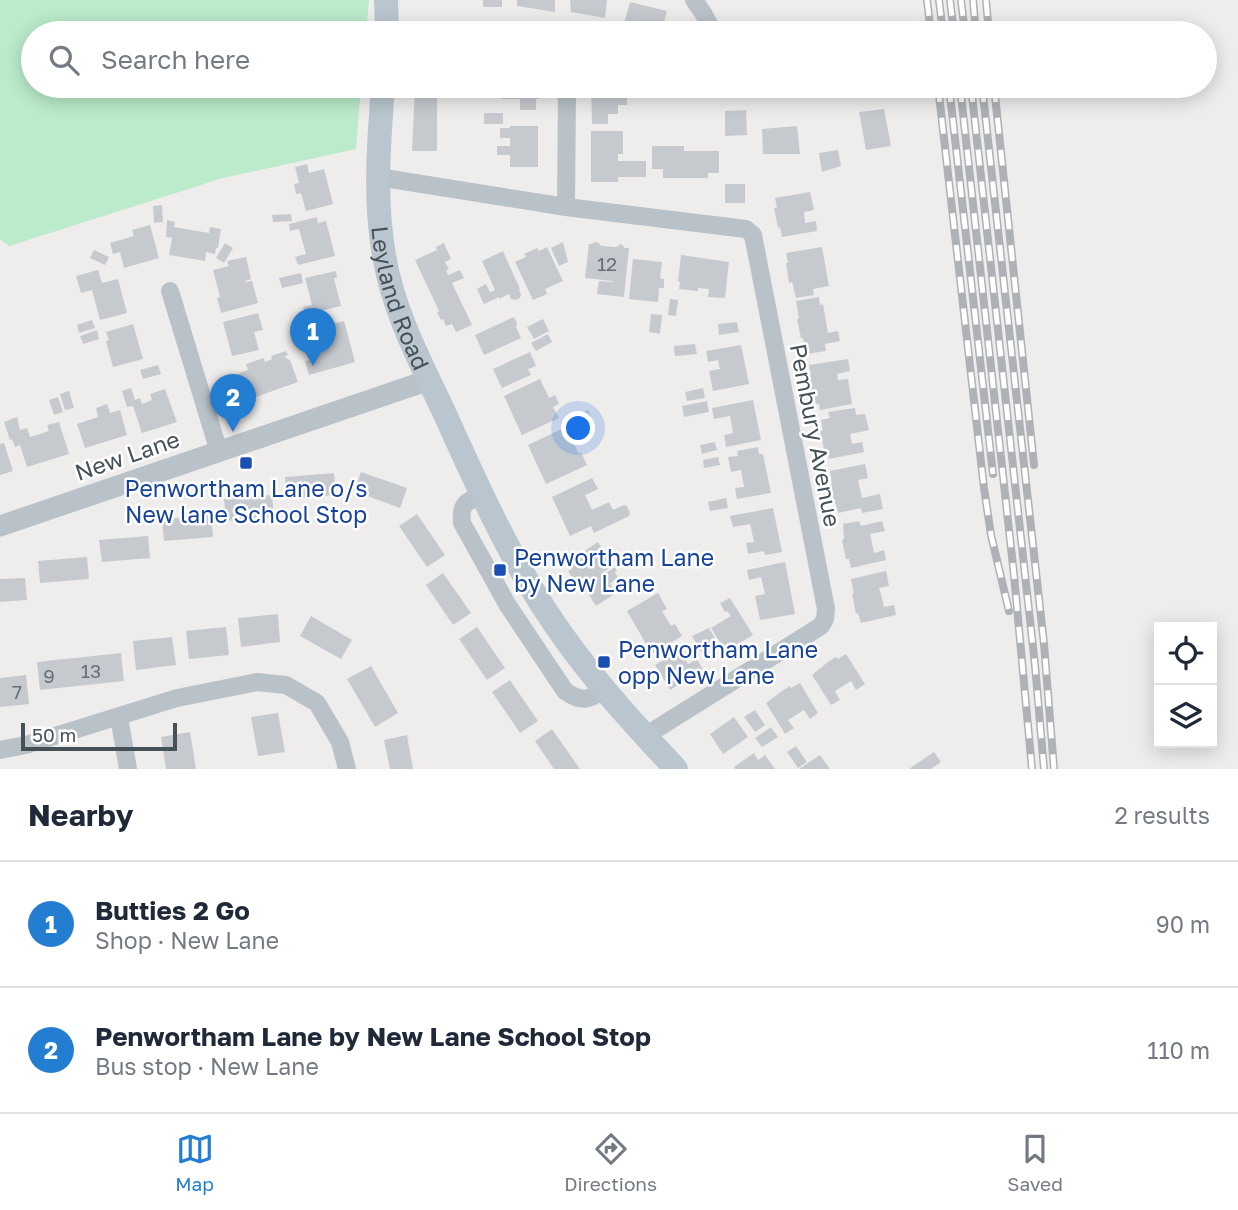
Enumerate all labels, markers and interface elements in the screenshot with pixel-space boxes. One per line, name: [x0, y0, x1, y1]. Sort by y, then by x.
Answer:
search box: [21, 21, 1217, 98]
icon: search: [45, 41, 83, 79]
text: Search here: [101, 44, 250, 75]
street label: Leyland Road: [366, 225, 436, 374]
house number: 12: [597, 252, 617, 275]
pin: 1: [290, 308, 336, 366]
street label: Pembury Avenue: [785, 341, 847, 529]
pin: 2: [210, 374, 256, 432]
your location: [561, 411, 595, 445]
street label: New Lane: [71, 424, 183, 486]
marker: Penwortham Lane o/s New lane School Stop: [238, 455, 254, 471]
place label: Penwortham Lane o/s New lane School Stop: [125, 474, 367, 528]
place label: Penwortham Lane by New Lane: [514, 543, 714, 597]
marker: Penwortham Lane by New Lane: [492, 562, 508, 578]
map controls: [1154, 622, 1217, 748]
button: locate: [1154, 622, 1217, 685]
place label: Penwortham Lane opp New Lane: [618, 635, 818, 689]
marker: Penwortham Lane opp New Lane: [596, 654, 612, 670]
house number: 13: [81, 659, 101, 682]
house number: 9: [43, 664, 55, 687]
house number: 7: [12, 680, 22, 703]
button: layers: [1154, 685, 1217, 748]
scale bar: [21, 720, 177, 752]
text: 50 m: [32, 723, 76, 746]
text: Nearby: [28, 797, 133, 833]
text: 2 results: [1114, 801, 1210, 829]
text: Butties 2 Go: [95, 895, 250, 926]
text: 1: [45, 910, 57, 938]
text: 90 m: [1156, 910, 1210, 938]
text: Shop · New Lane: [95, 926, 279, 954]
text: Penwortham Lane by New Lane School Stop: [95, 1021, 651, 1052]
text: 2: [44, 1036, 58, 1064]
text: 110 m: [1147, 1036, 1210, 1064]
text: Bus stop · New Lane: [95, 1052, 319, 1080]
tab: Map: [175, 1130, 214, 1195]
tab: Directions: [564, 1130, 657, 1195]
tab: Saved: [1007, 1130, 1063, 1195]

